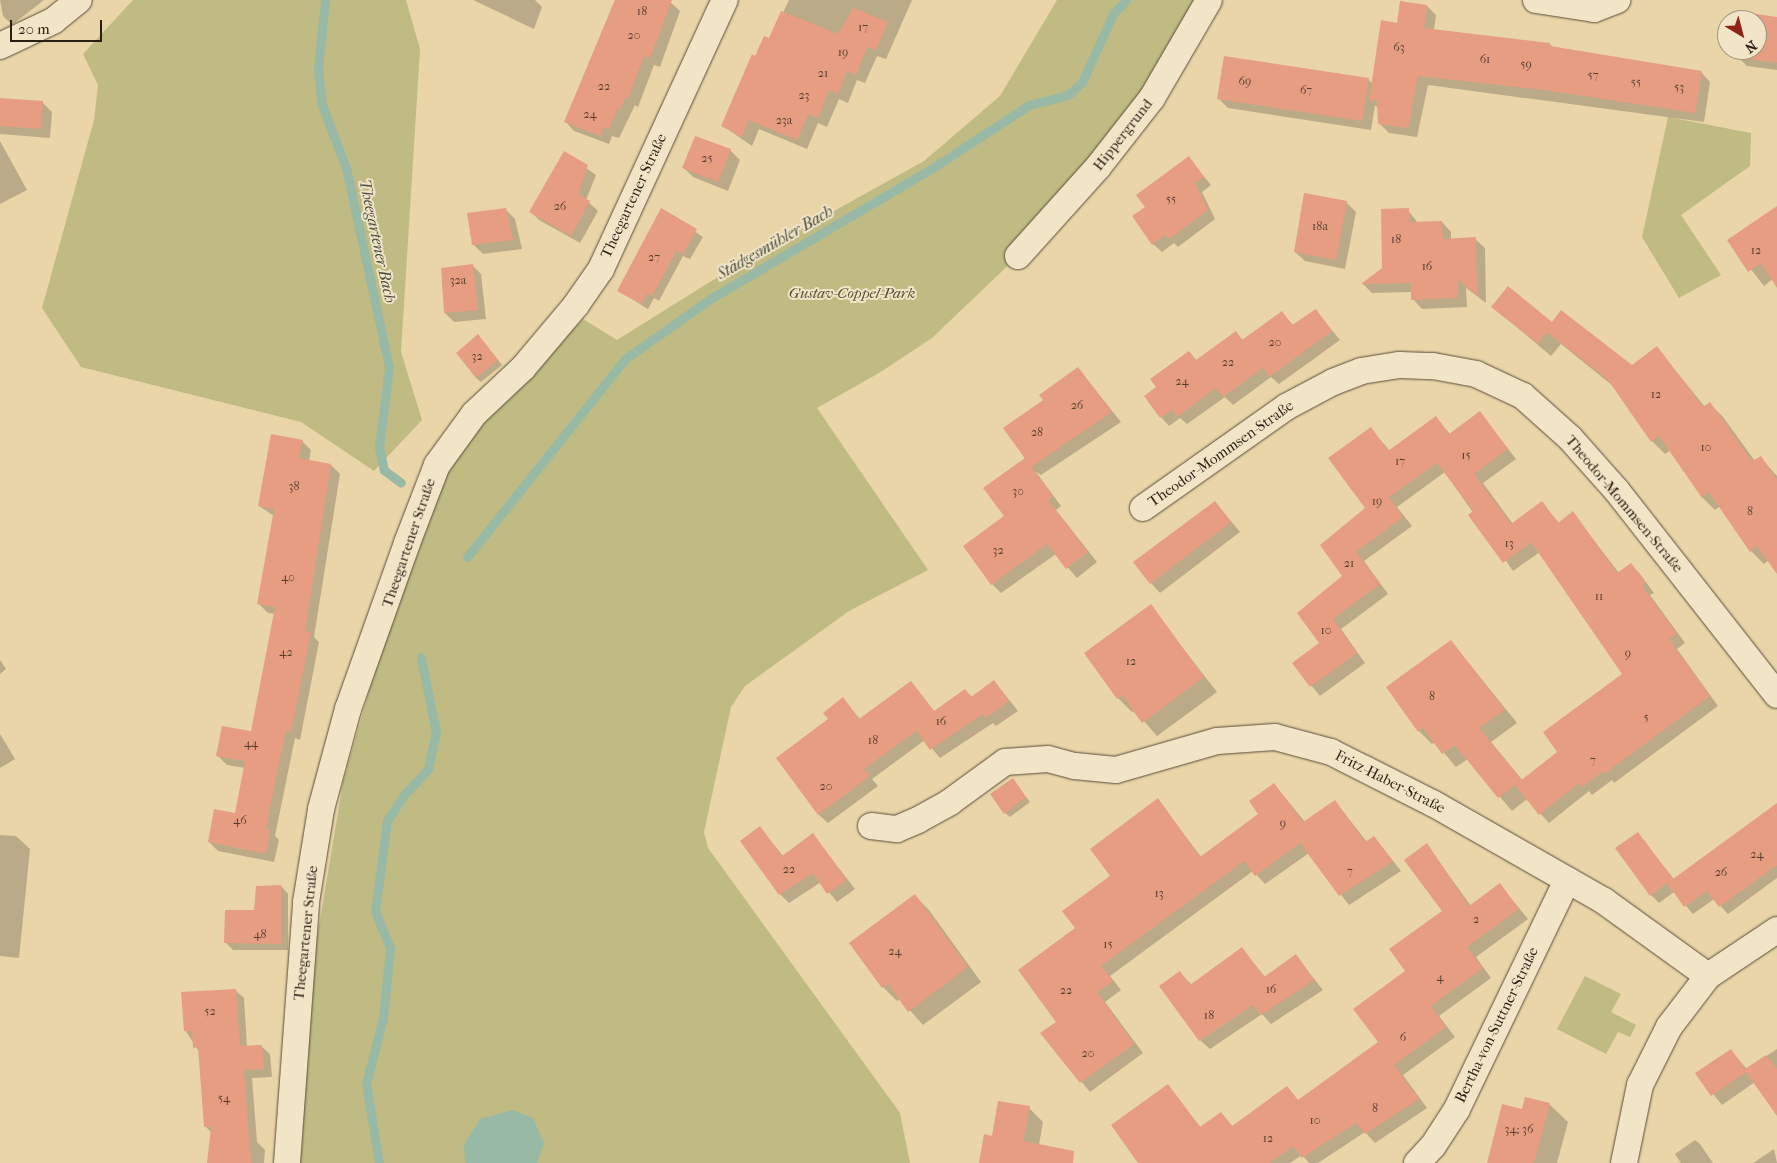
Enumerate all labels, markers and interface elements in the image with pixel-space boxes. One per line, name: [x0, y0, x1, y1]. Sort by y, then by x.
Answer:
house number: 18: [637, 5, 647, 19]
scale bar: [12, 10, 105, 42]
north arrow: [1717, 10, 1767, 60]
text: 20 m: [18, 20, 50, 38]
house number: 17: [858, 21, 868, 35]
house number: 20: [628, 29, 640, 43]
text: N: [1741, 37, 1760, 57]
house number: 63: [1393, 41, 1405, 55]
house number: 19: [838, 46, 848, 60]
house number: 61: [1480, 53, 1490, 67]
house number: 59: [1520, 58, 1532, 72]
house number: 21: [818, 67, 828, 81]
house number: 57: [1588, 69, 1598, 83]
house number: 69: [1239, 75, 1251, 89]
house number: 55: [1631, 76, 1641, 90]
house number: 22: [598, 80, 610, 94]
house number: 53: [1674, 81, 1684, 95]
house number: 67: [1300, 84, 1312, 98]
house number: 23: [798, 89, 810, 103]
street label: Hippergrund: [1089, 96, 1157, 174]
house number: 24: [583, 108, 597, 122]
house number: 23a: [776, 114, 792, 128]
street label: Theegartener Straße: [597, 131, 671, 261]
house number: 25: [701, 152, 713, 166]
water label: Theegartener Bach: [355, 178, 399, 304]
house number: 55: [1166, 193, 1176, 207]
house number: 26: [554, 200, 566, 214]
water label: Städgesmühler Bach: [714, 202, 836, 284]
house number: 18a: [1312, 220, 1328, 234]
house number: 18: [1391, 233, 1401, 247]
house number: 12: [1751, 244, 1761, 258]
house number: 27: [648, 251, 660, 265]
house number: 16: [1422, 260, 1432, 274]
house number: 32a: [450, 274, 466, 288]
park label: Gustav-Coppel-Park: [789, 285, 915, 303]
house number: 20: [1269, 336, 1281, 350]
house number: 32: [471, 350, 483, 364]
house number: 22: [1222, 356, 1234, 370]
house number: 24: [1175, 375, 1189, 389]
house number: 12: [1651, 388, 1661, 402]
street label: Theodor-Mommsen-Straße: [1145, 397, 1297, 511]
house number: 26: [1071, 399, 1083, 413]
house number: 28: [1031, 426, 1043, 440]
street label: Theodor-Mommsen-Straße: [1561, 432, 1687, 576]
house number: 10: [1701, 441, 1711, 455]
house number: 15: [1461, 449, 1471, 463]
house number: 17: [1395, 455, 1405, 469]
street label: Theegartener Straße: [378, 476, 440, 610]
house number: 38: [289, 480, 299, 494]
house number: 30: [1012, 485, 1024, 499]
house number: 19: [1372, 495, 1382, 509]
house number: 8: [1747, 505, 1753, 519]
house number: 13: [1504, 537, 1514, 551]
house number: 32: [992, 544, 1004, 558]
house number: 21: [1344, 557, 1354, 571]
house number: 40: [281, 571, 295, 585]
house number: 11: [1595, 590, 1603, 604]
house number: 10: [1321, 624, 1331, 638]
house number: 42: [279, 646, 293, 660]
house number: 9: [1625, 647, 1631, 661]
house number: 12: [1126, 655, 1136, 669]
house number: 8: [1429, 690, 1435, 704]
house number: 5: [1643, 711, 1649, 725]
house number: 16: [936, 715, 946, 729]
house number: 18: [868, 734, 878, 748]
house number: 44: [244, 737, 258, 751]
street label: Fritz-Haber-Straße: [1332, 747, 1448, 817]
house number: 7: [1590, 754, 1596, 768]
house number: 20: [820, 780, 832, 794]
house number: 46: [233, 814, 247, 828]
house number: 9: [1280, 817, 1286, 831]
house number: 24: [1750, 848, 1764, 862]
house number: 22: [783, 863, 795, 877]
street label: Theegartener Straße: [290, 865, 322, 1001]
house number: 7: [1347, 865, 1353, 879]
house number: 26: [1715, 866, 1727, 880]
house number: 13: [1154, 887, 1164, 901]
house number: 2: [1473, 913, 1479, 927]
house number: 48: [253, 928, 267, 942]
house number: 15: [1103, 938, 1113, 952]
street label: Bertha-von-Suttner-Straße: [1451, 944, 1543, 1106]
house number: 24: [888, 945, 902, 959]
house number: 4: [1436, 971, 1444, 985]
house number: 16: [1266, 983, 1276, 997]
house number: 22: [1060, 984, 1072, 998]
house number: 52: [204, 1005, 216, 1019]
house number: 18: [1204, 1009, 1214, 1023]
house number: 6: [1400, 1031, 1406, 1045]
house number: 20: [1082, 1047, 1094, 1061]
house number: 54: [218, 1092, 230, 1106]
house number: 8: [1372, 1102, 1378, 1116]
house number: 10: [1310, 1114, 1320, 1128]
house number: 34; 36: [1504, 1123, 1534, 1137]
house number: 12: [1263, 1132, 1273, 1146]

